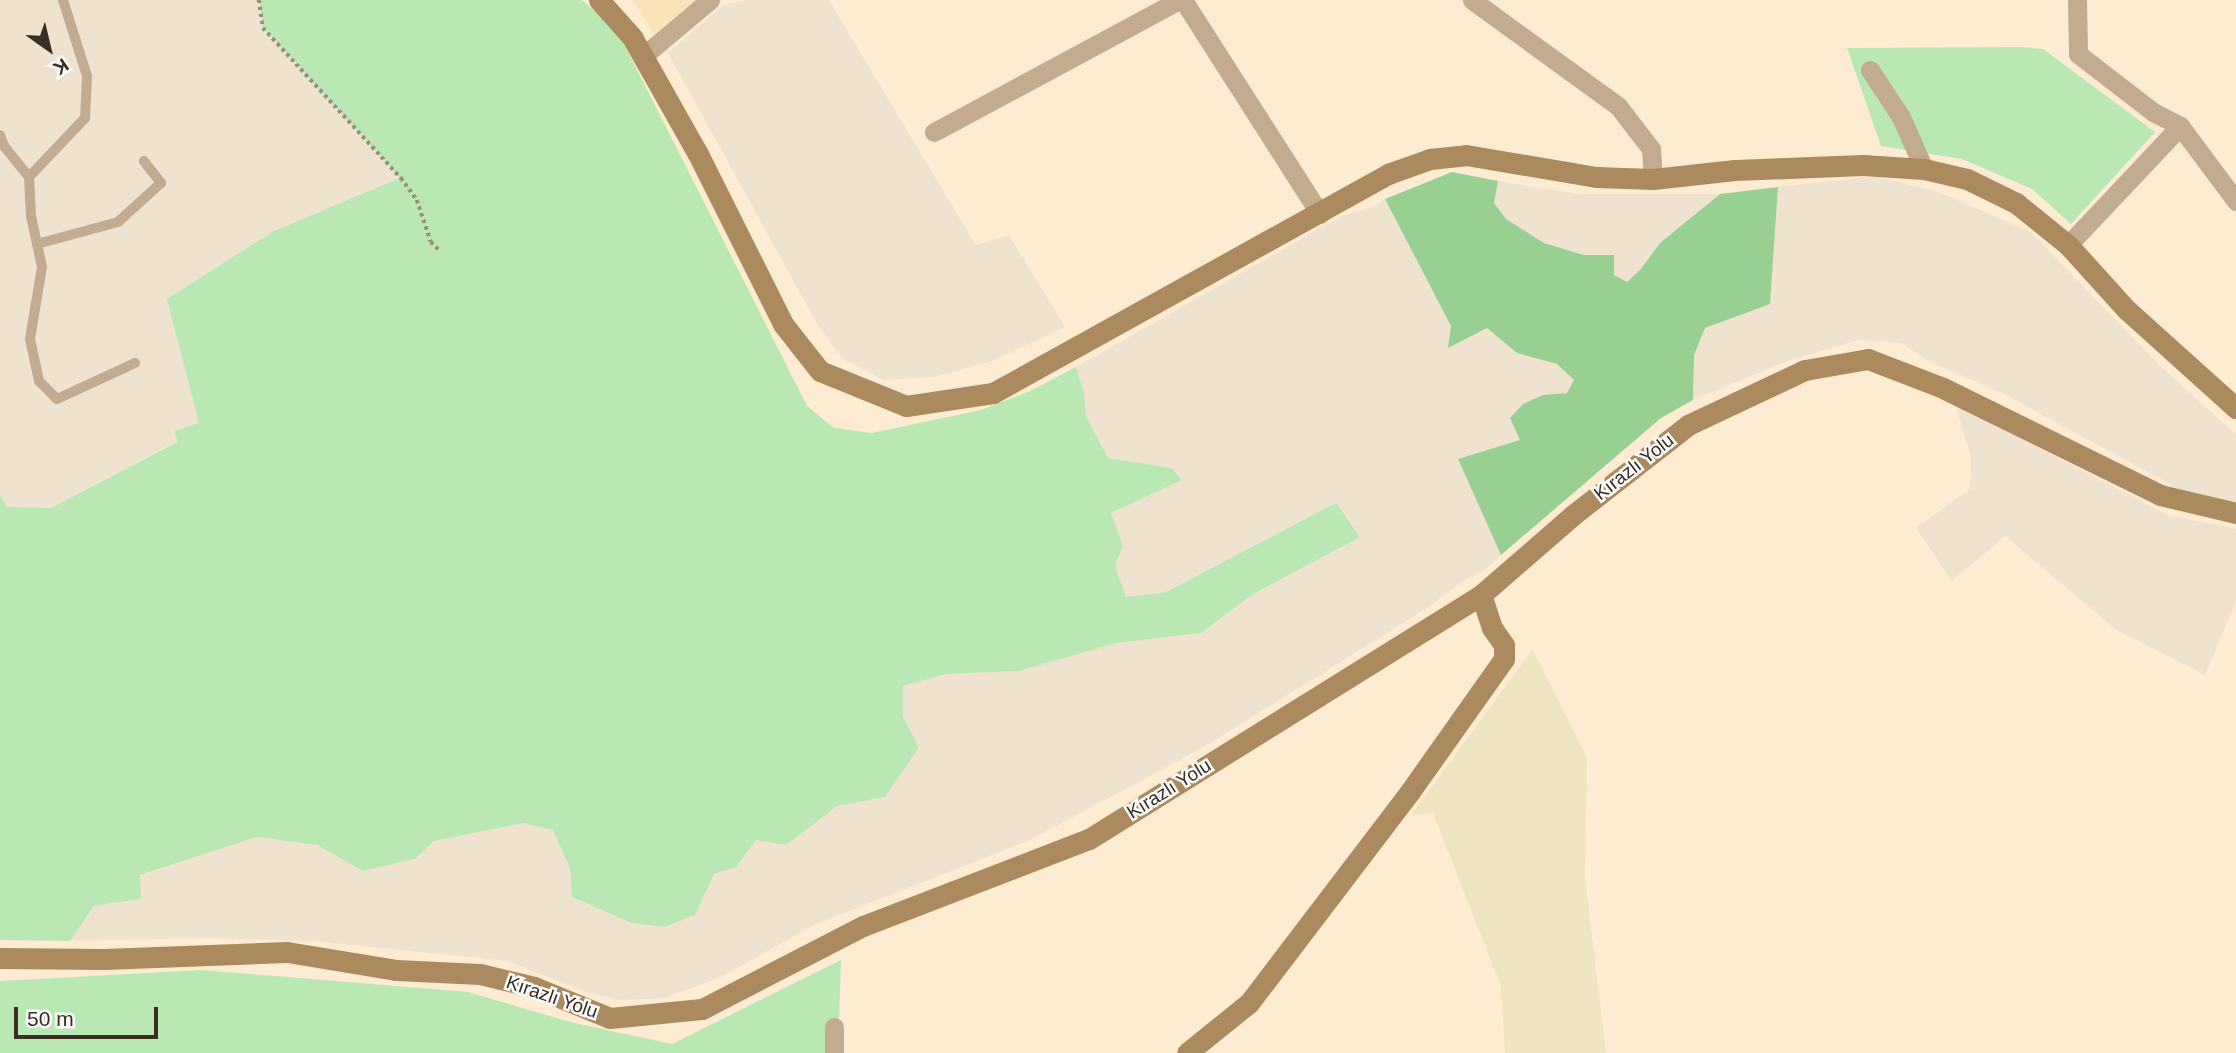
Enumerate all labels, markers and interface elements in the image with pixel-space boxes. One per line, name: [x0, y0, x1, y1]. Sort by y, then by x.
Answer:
north arrow: [14, 14, 84, 84]
text: K: [49, 54, 73, 79]
street label: Kırazlı Yolu: [1589, 429, 1679, 505]
street label: Kırazlı Yolu: [1123, 754, 1215, 824]
street label: Kırazlı Yolu: [503, 971, 601, 1023]
scale bar: [18, 993, 161, 1038]
text: 50 m: [27, 1007, 74, 1030]

